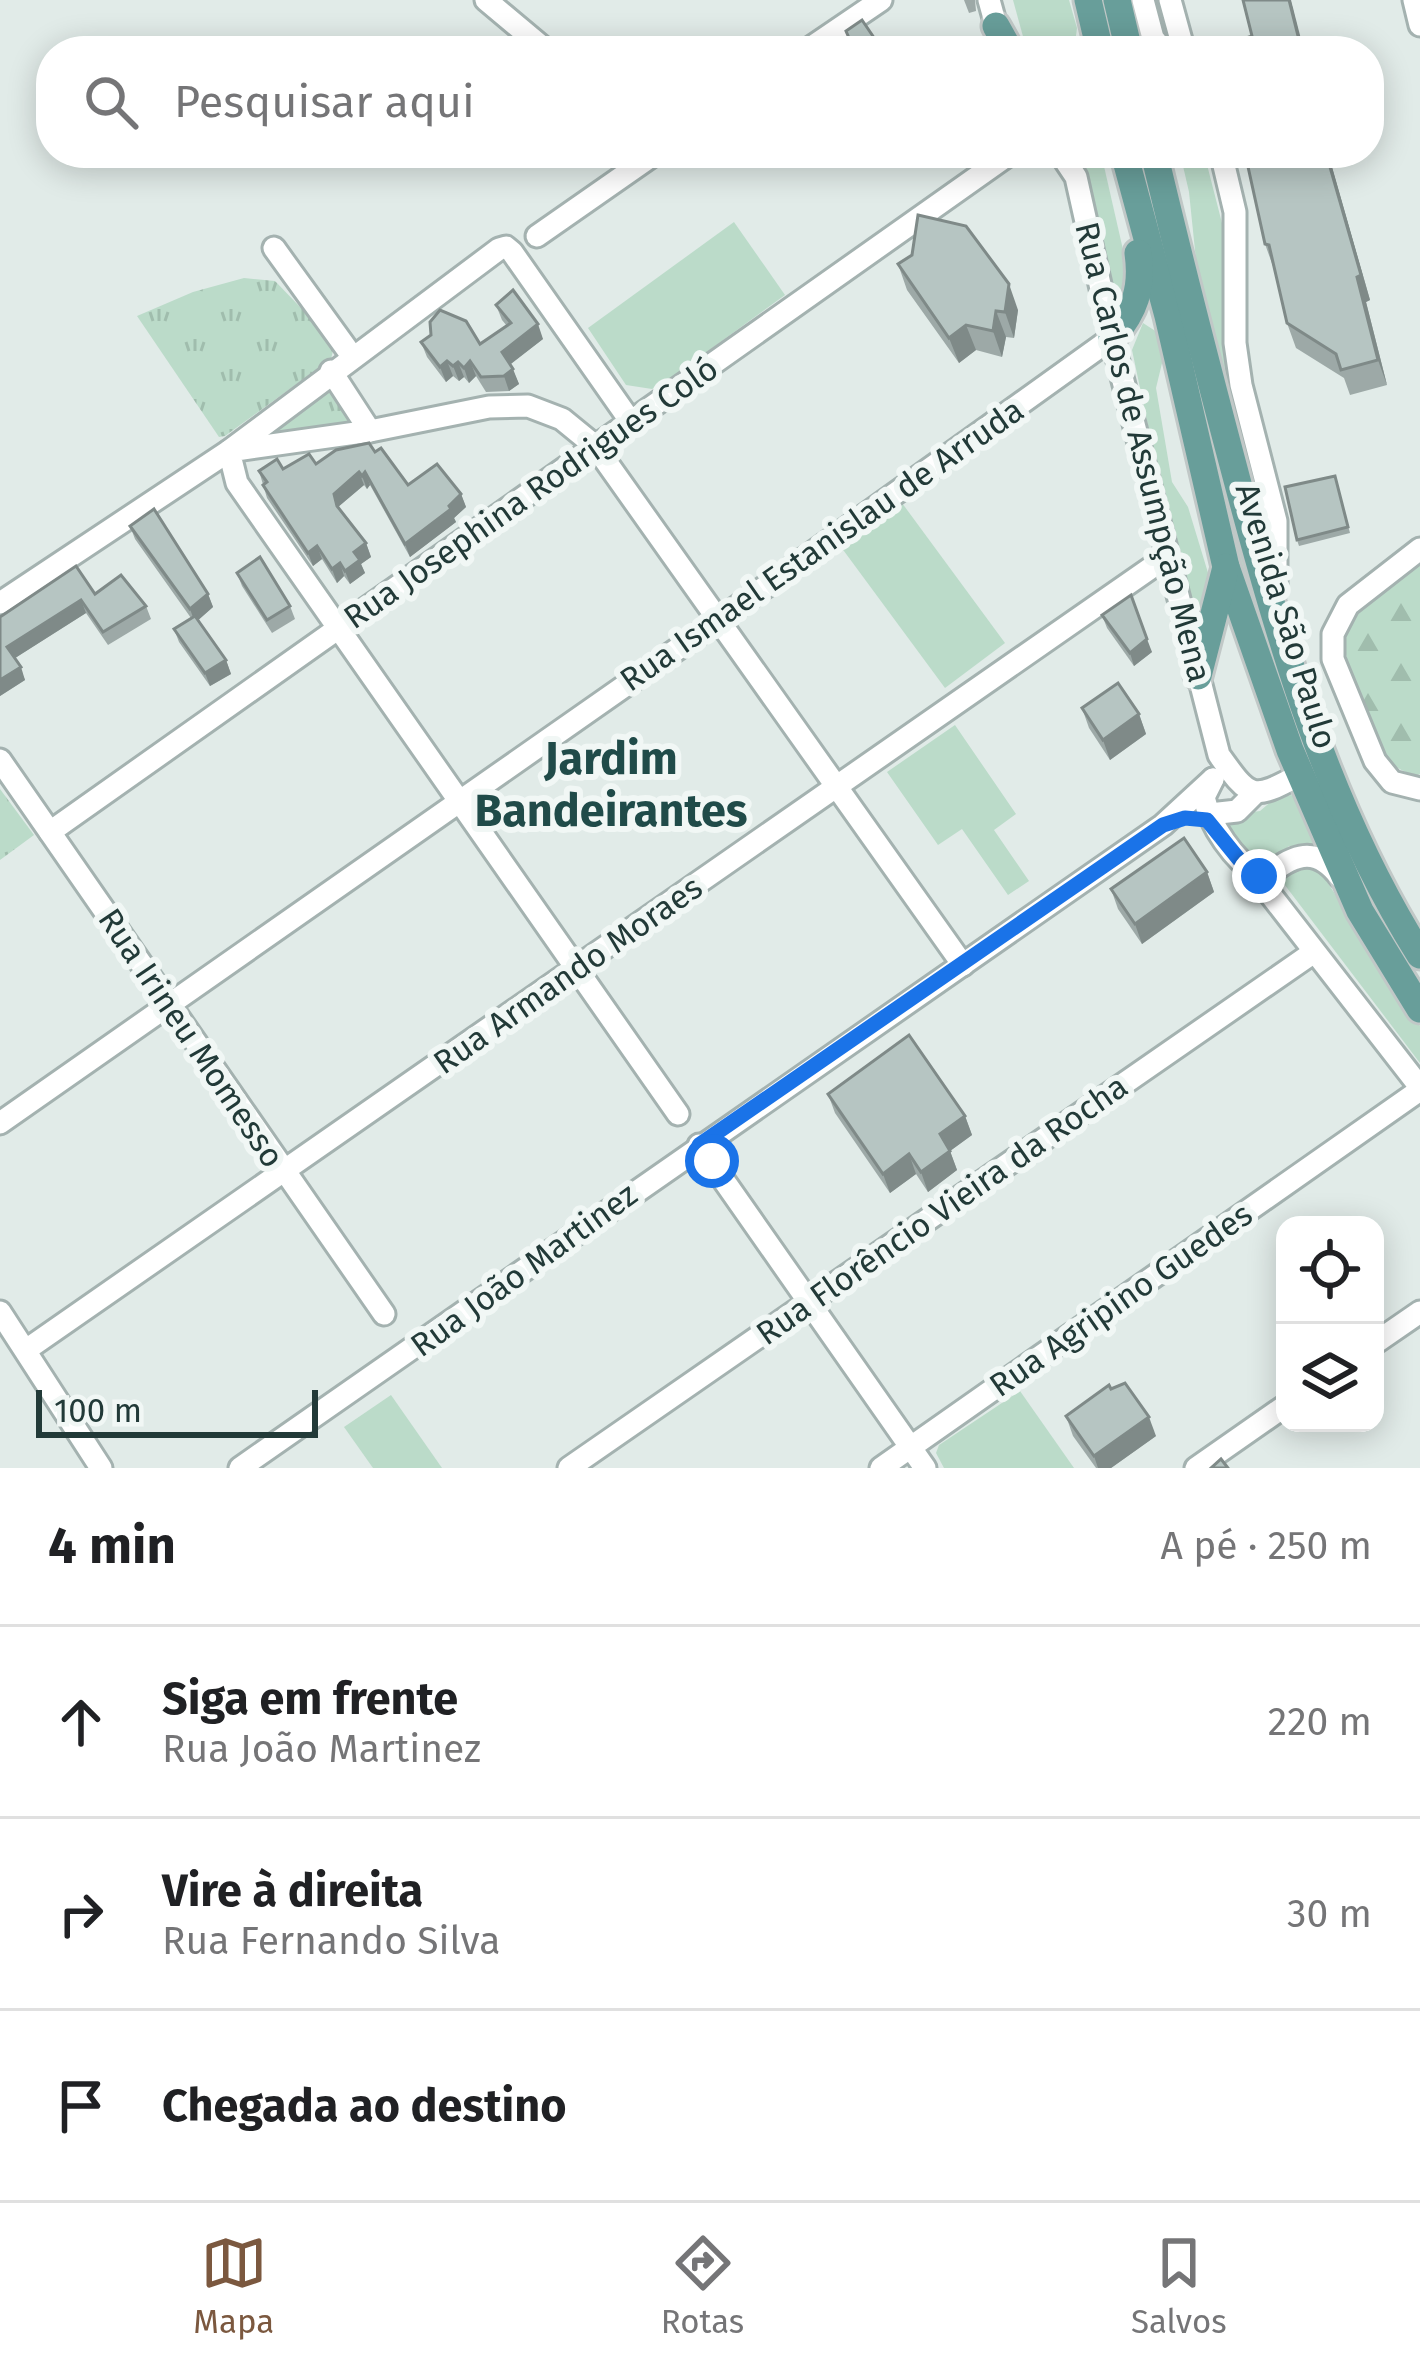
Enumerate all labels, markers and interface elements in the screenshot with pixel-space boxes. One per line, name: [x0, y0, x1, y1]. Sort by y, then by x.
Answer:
search box: [36, 36, 1384, 168]
icon: search: [78, 69, 144, 135]
text: Pesquisar aqui: [174, 75, 475, 129]
street label: Rua Carlos de Assumpção Mena: [1066, 218, 1220, 686]
street label: Rua Josephina Rodrigues Coló: [336, 348, 726, 638]
street label: Rua Ismael Estanislau de Arruda: [613, 390, 1031, 700]
street label: Avenida São Paulo: [1227, 479, 1345, 753]
district label: Jardim Bandeirantes: [474, 732, 748, 838]
route end: [1232, 849, 1286, 903]
street label: Rua Armando Moraes: [426, 867, 710, 1083]
street label: Rua Irineu Momesso: [89, 901, 293, 1175]
street label: Rua Florêncio Vieira da Rocha: [749, 1066, 1135, 1354]
route start: [685, 1134, 739, 1188]
street label: Rua João Martinez: [403, 1174, 645, 1366]
street label: Rua Agripino Guedes: [982, 1194, 1260, 1406]
map controls: [1276, 1216, 1384, 1432]
button: locate: [1276, 1216, 1384, 1324]
button: layers: [1276, 1324, 1384, 1432]
scale bar: [36, 1384, 318, 1437]
text: 100 m: [54, 1391, 142, 1431]
text: 4 min: [48, 1515, 176, 1577]
text: A pé · 250 m: [1161, 1523, 1372, 1569]
text: Siga em frente: [162, 1672, 458, 1726]
icon: ahead: [48, 1689, 114, 1755]
text: 220 m: [1268, 1699, 1372, 1745]
text: Rua João Martinez: [162, 1726, 481, 1772]
text: Vire à direita: [162, 1864, 423, 1918]
icon: right: [48, 1881, 114, 1947]
text: 30 m: [1287, 1891, 1372, 1937]
text: Rua Fernando Silva: [162, 1918, 500, 1964]
icon: arrive: [48, 2073, 114, 2139]
text: Chegada ao destino: [162, 2079, 566, 2133]
tab: Mapa: [193, 2230, 274, 2342]
tab: Rotas: [661, 2230, 744, 2342]
tab: Salvos: [1131, 2230, 1227, 2342]

